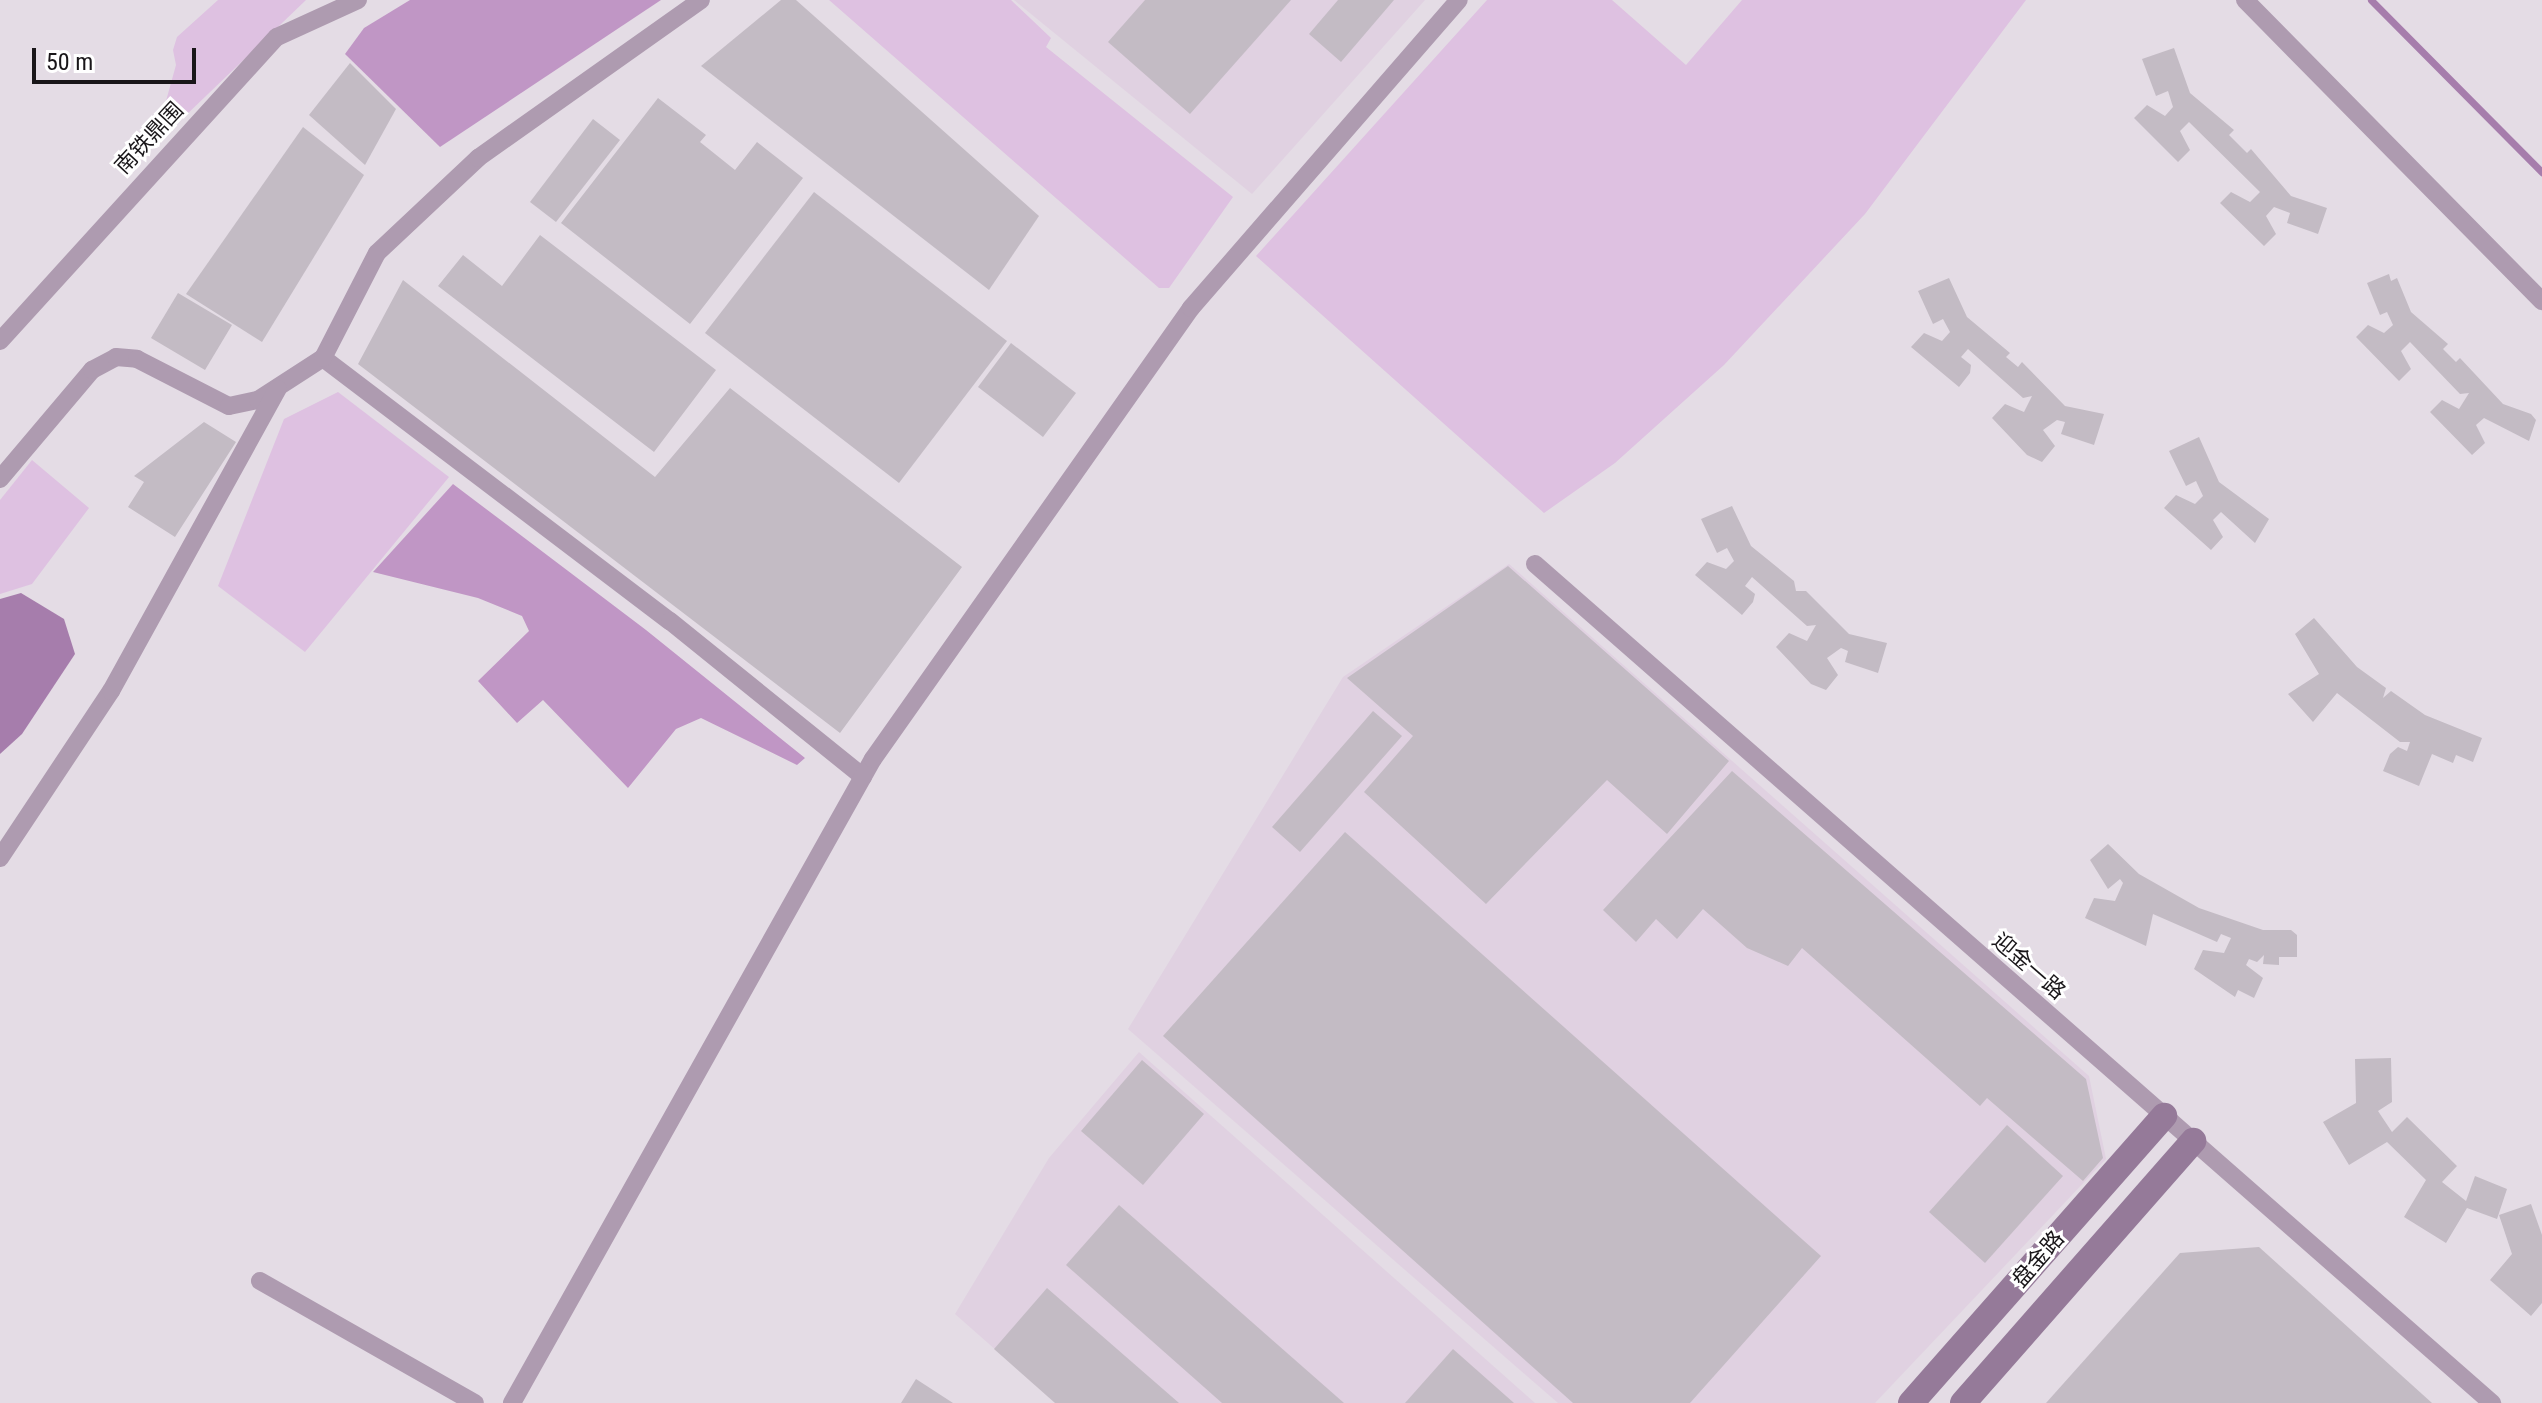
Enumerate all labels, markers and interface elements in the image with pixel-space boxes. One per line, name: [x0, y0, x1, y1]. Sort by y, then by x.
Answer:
scale bar: [36, 32, 200, 82]
text: 50 m: [46, 48, 93, 76]
street label: 南铁鼎围: [109, 97, 189, 179]
street label: 迎金一路: [1987, 927, 2071, 1005]
street label: 盘金路: [2006, 1225, 2070, 1293]

